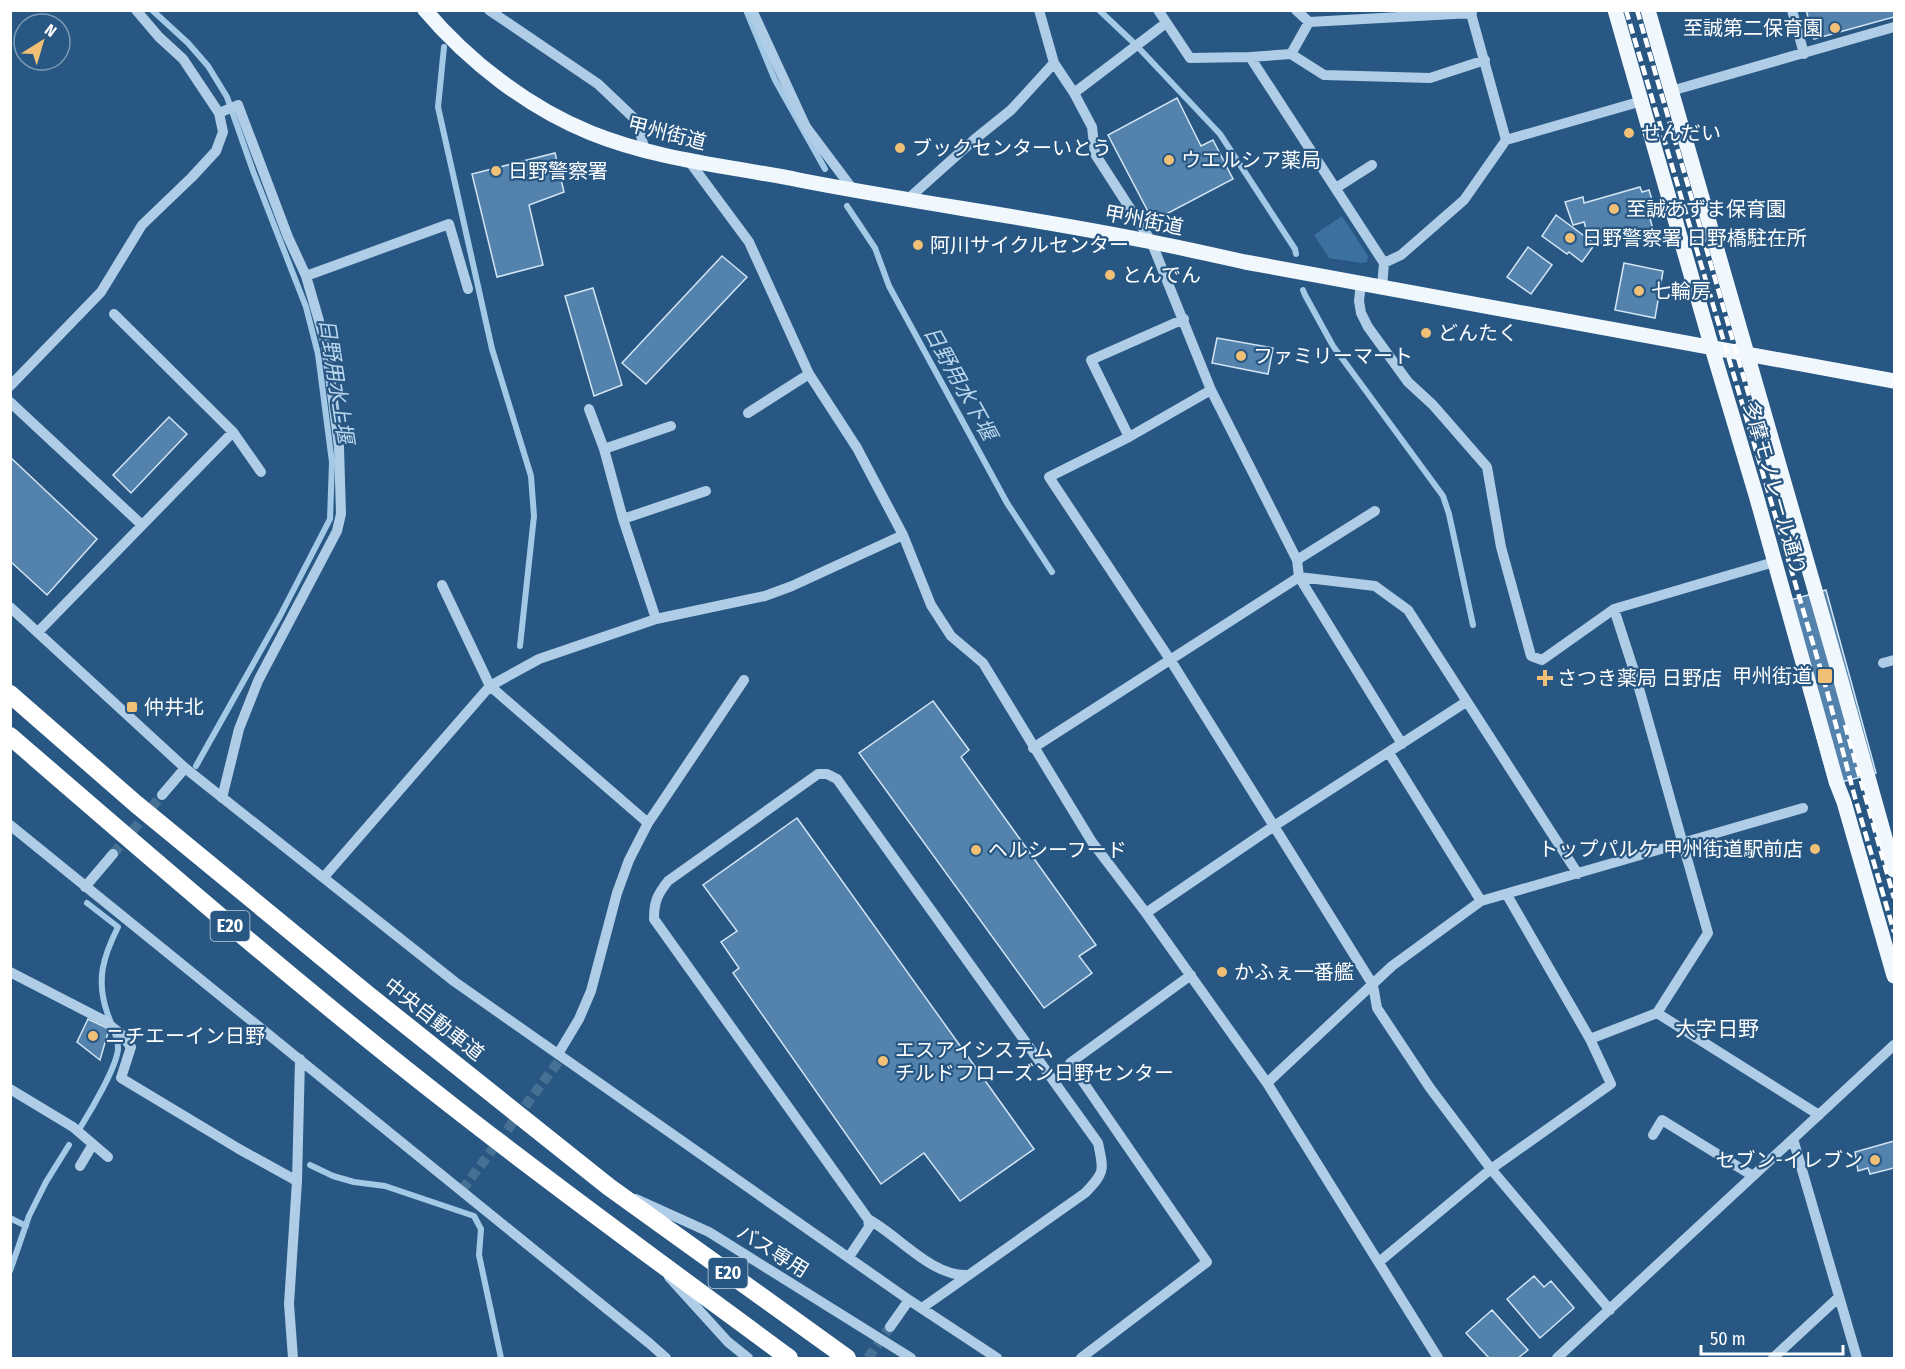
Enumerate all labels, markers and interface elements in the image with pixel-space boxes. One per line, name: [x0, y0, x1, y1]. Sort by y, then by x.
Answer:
north arrow: [12, 12, 72, 72]
place label: 至誠第二保育園: [1683, 16, 1823, 40]
text: N: [41, 20, 60, 41]
marker: 至誠第二保育園: [1828, 21, 1842, 35]
street label: 甲州街道: [625, 112, 709, 154]
place label: せんだい: [1641, 121, 1721, 145]
marker: せんだい: [1622, 126, 1636, 140]
place label: ブックセンターいとう: [912, 136, 1112, 160]
marker: ブックセンターいとう: [893, 141, 907, 155]
place label: ウエルシア薬局: [1181, 148, 1321, 172]
marker: ウエルシア薬局: [1162, 153, 1176, 167]
place label: 日野警察署: [508, 159, 608, 183]
marker: 日野警察署: [489, 164, 503, 178]
place label: 至誠あずま保育園: [1626, 197, 1786, 221]
street label: 甲州街道: [1102, 201, 1186, 239]
marker: 至誠あずま保育園: [1607, 202, 1621, 216]
place label: 日野警察署 日野橋駐在所: [1582, 226, 1807, 250]
marker: 日野警察署 日野橋駐在所: [1563, 231, 1577, 245]
place label: 阿川サイクルセンター: [930, 233, 1129, 257]
marker: 阿川サイクルセンター: [911, 238, 925, 252]
place label: とんでん: [1122, 263, 1201, 287]
marker: とんでん: [1103, 268, 1117, 282]
place label: 七輪房: [1651, 279, 1711, 303]
marker: 七輪房: [1632, 284, 1646, 298]
water label: 日野用水上堰: [313, 317, 359, 449]
place label: どんたく: [1438, 321, 1518, 345]
water label: 日野用水下堰: [918, 322, 1004, 448]
marker: どんたく: [1419, 326, 1433, 340]
place label: ファミリーマート: [1253, 344, 1413, 368]
marker: ファミリーマート: [1234, 349, 1248, 363]
street label: 多摩モノレール通り: [1739, 398, 1811, 578]
place label: 甲州街道: [1732, 664, 1812, 688]
place label: さつき薬局 日野店: [1557, 666, 1722, 690]
marker: 甲州街道: [1816, 667, 1834, 685]
marker: さつき薬局 日野店: [1538, 671, 1552, 685]
place label: 仲井北: [144, 695, 204, 719]
marker: 仲井北: [125, 700, 139, 714]
place label: トップパルケ 甲州街道駅前店: [1538, 837, 1803, 861]
place label: ヘルシーフード: [988, 838, 1127, 862]
marker: トップパルケ 甲州街道駅前店: [1808, 842, 1822, 856]
marker: ヘルシーフード: [969, 843, 983, 857]
road number: E20: [210, 911, 250, 941]
place label: かふぇ一番艦: [1234, 960, 1354, 984]
marker: かふぇ一番艦: [1215, 965, 1229, 979]
street label: 中央自動車道: [379, 973, 489, 1065]
district label: 大字日野: [1675, 1016, 1759, 1042]
place label: ニチエーイン日野: [105, 1024, 265, 1048]
marker: ニチエーイン日野: [86, 1029, 100, 1043]
place label: エスアイシステム チルドフローズン日野センター: [895, 1038, 1174, 1085]
marker: エスアイシステム チルドフローズン日野センター: [876, 1054, 890, 1068]
place label: セブン-イレブン: [1716, 1148, 1863, 1172]
marker: セブン-イレブン: [1868, 1153, 1882, 1167]
street label: バス専用: [733, 1220, 813, 1282]
road number: E20: [708, 1258, 748, 1288]
scale bar: [1701, 1318, 1844, 1356]
text: 50 m: [1710, 1328, 1746, 1350]

